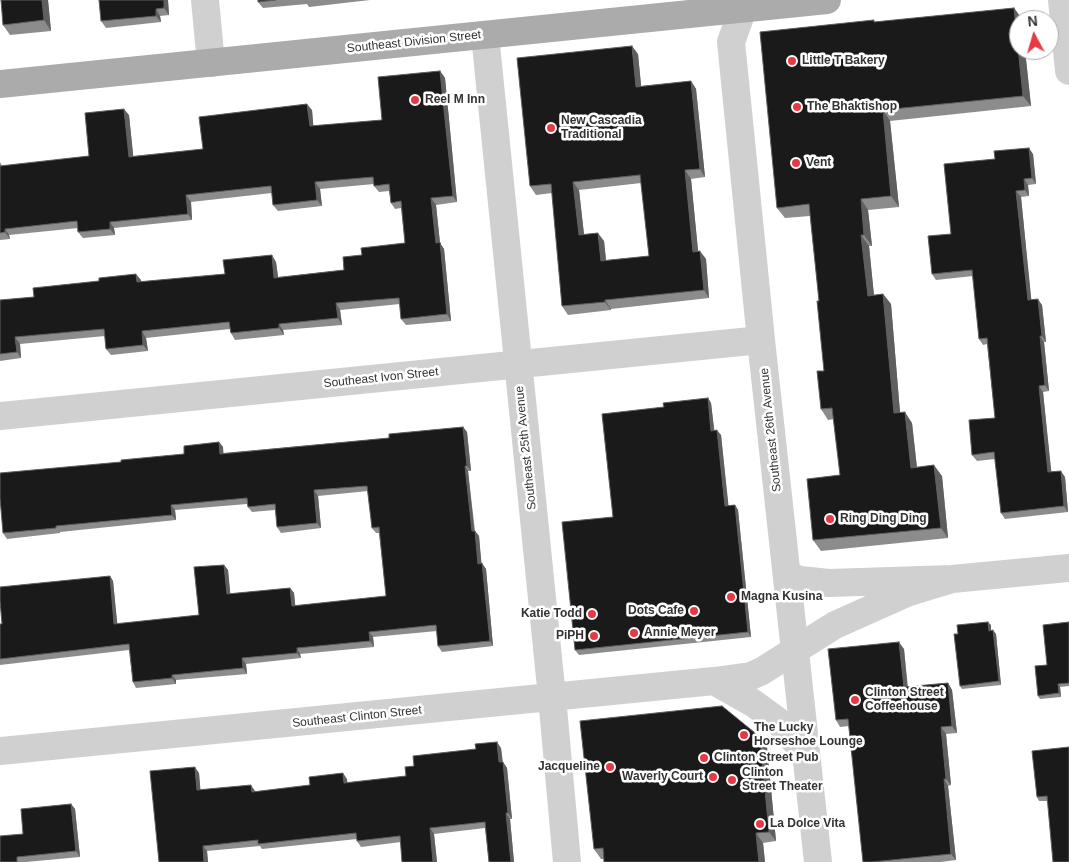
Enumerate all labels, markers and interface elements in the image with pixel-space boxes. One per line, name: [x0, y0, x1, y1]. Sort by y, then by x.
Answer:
north arrow: [1009, 10, 1059, 60]
text: N: [1027, 13, 1038, 30]
street label: Southeast Division Street: [346, 28, 482, 56]
place label: Little T Bakery: [802, 54, 885, 68]
marker: Little T Bakery: [786, 55, 798, 67]
place label: Reel M Inn: [425, 93, 485, 107]
marker: Reel M Inn: [409, 94, 421, 106]
place label: The Bhaktishop: [807, 100, 897, 114]
marker: The Bhaktishop: [791, 101, 803, 113]
place label: New Cascadia Traditional: [561, 114, 642, 142]
marker: New Cascadia Traditional: [545, 122, 557, 134]
place label: Vent: [806, 156, 831, 170]
marker: Vent: [790, 157, 802, 169]
street label: Southeast Ivon Street: [323, 365, 439, 391]
street label: Southeast 26th Avenue: [757, 367, 785, 493]
street label: Southeast 25th Avenue: [512, 385, 540, 511]
place label: Ring Ding Ding: [840, 512, 927, 526]
marker: Ring Ding Ding: [824, 513, 836, 525]
place label: Magna Kusina: [741, 590, 822, 604]
marker: Magna Kusina: [725, 591, 737, 603]
place label: Dots Cafe: [628, 604, 684, 618]
marker: Dots Cafe: [688, 605, 700, 617]
place label: Katie Todd: [521, 607, 582, 621]
marker: Katie Todd: [586, 608, 598, 620]
place label: Annie Meyer: [644, 626, 715, 640]
marker: Annie Meyer: [628, 627, 640, 639]
place label: PiPH: [556, 629, 584, 643]
marker: PiPH: [588, 630, 600, 642]
place label: Clinton Street Coffeehouse: [865, 686, 944, 714]
marker: Clinton Street Coffeehouse: [849, 694, 861, 706]
street label: Southeast Clinton Street: [292, 703, 422, 731]
place label: The Lucky Horseshoe Lounge: [754, 721, 863, 749]
marker: The Lucky Horseshoe Lounge: [738, 729, 750, 741]
place label: Clinton Street Pub: [714, 751, 819, 765]
marker: Clinton Street Pub: [698, 752, 710, 764]
place label: Jacqueline: [538, 760, 600, 774]
marker: Jacqueline: [604, 761, 616, 773]
place label: Clinton Street Theater: [742, 766, 823, 794]
place label: Waverly Court: [622, 770, 703, 784]
marker: Waverly Court: [707, 771, 719, 783]
marker: Clinton Street Theater: [726, 774, 738, 786]
place label: La Dolce Vita: [770, 817, 845, 831]
marker: La Dolce Vita: [754, 818, 766, 830]

